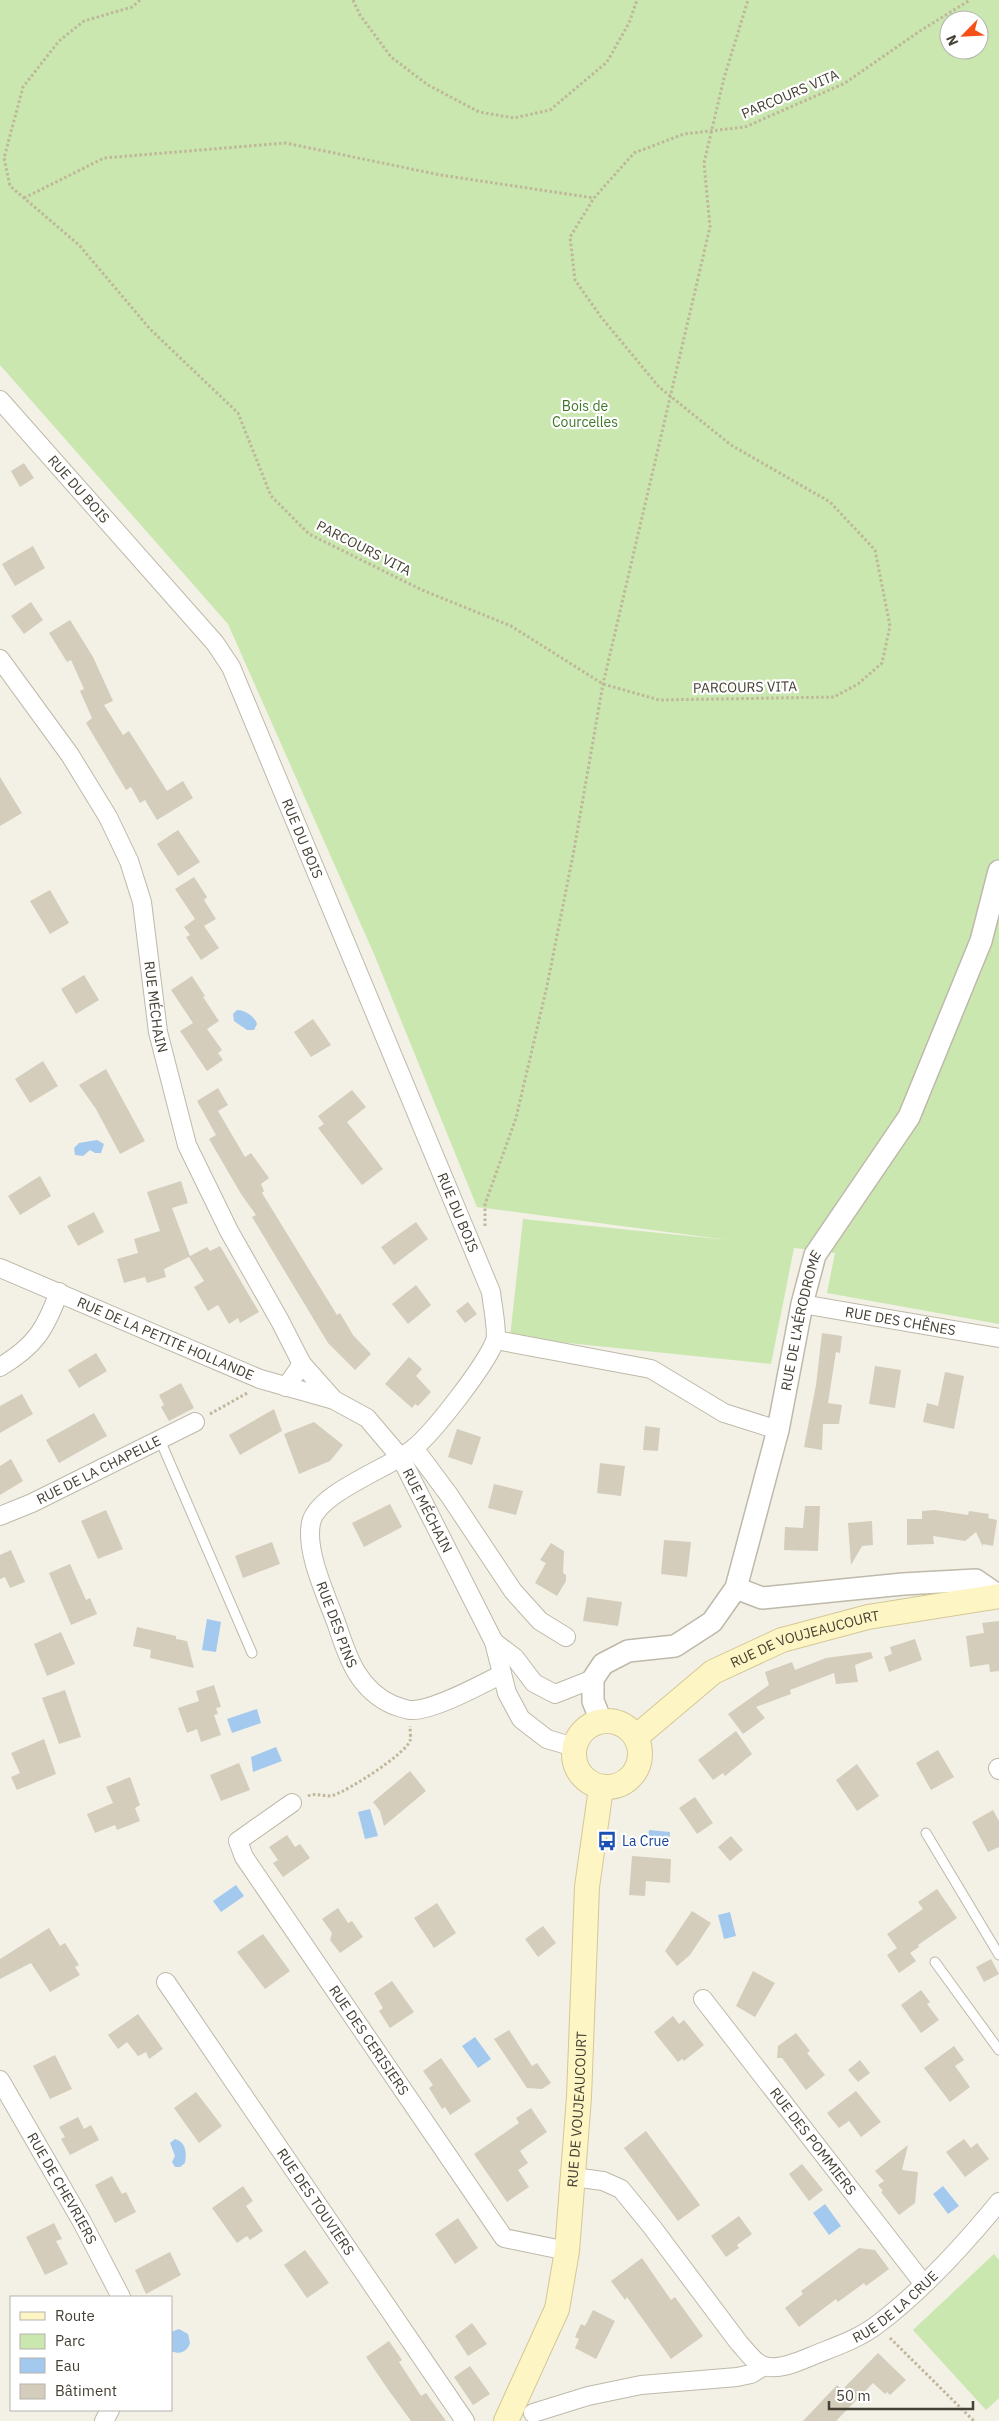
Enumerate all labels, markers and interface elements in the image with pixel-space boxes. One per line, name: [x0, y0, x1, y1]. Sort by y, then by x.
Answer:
north arrow: [939, 10, 989, 60]
text: N: [942, 32, 962, 49]
street label: PARCOURS VITA: [739, 65, 841, 123]
park label: Bois de Courcelles: [552, 397, 618, 431]
street label: RUE DU BOIS: [44, 451, 114, 527]
street label: PARCOURS VITA: [314, 516, 414, 580]
street label: PARCOURS VITA: [693, 677, 797, 697]
street label: RUE DU BOIS: [278, 796, 327, 881]
street label: RUE MÉCHAIN: [140, 960, 172, 1055]
street label: RUE DU BOIS: [433, 1170, 482, 1255]
street label: RUE DE L'AÉRODROME: [777, 1246, 825, 1392]
street label: RUE DE LA PETITE HOLLANDE: [74, 1293, 257, 1384]
street label: RUE DES CHÊNES: [844, 1303, 957, 1339]
street label: RUE DE LA CHAPELLE: [33, 1431, 164, 1508]
street label: RUE MÉCHAIN: [399, 1465, 456, 1556]
street label: RUE DES PINS: [312, 1579, 361, 1671]
street label: RUE DE VOUJEAUCOURT: [727, 1606, 881, 1672]
bus stop icon: La Crue: [596, 1830, 618, 1852]
place label: La Crue: [622, 1832, 670, 1850]
street label: RUE DES CERISIERS: [325, 1982, 413, 2099]
street label: RUE DE VOUJEAUCOURT: [563, 2031, 590, 2188]
street label: RUE DES POMMIERS: [766, 2084, 860, 2199]
street label: RUE DE CHEVRIERS: [23, 2129, 101, 2247]
street label: RUE DES TOUVIERS: [273, 2145, 358, 2259]
street label: RUE DE LA CRUE: [849, 2267, 942, 2347]
legend: [10, 2296, 172, 2411]
text: Route: [55, 2306, 95, 2325]
text: Parc: [55, 2331, 85, 2350]
text: Eau: [55, 2356, 80, 2375]
scale bar: [829, 2378, 973, 2410]
text: Bâtiment: [55, 2381, 117, 2400]
text: 50 m: [836, 2386, 871, 2405]

